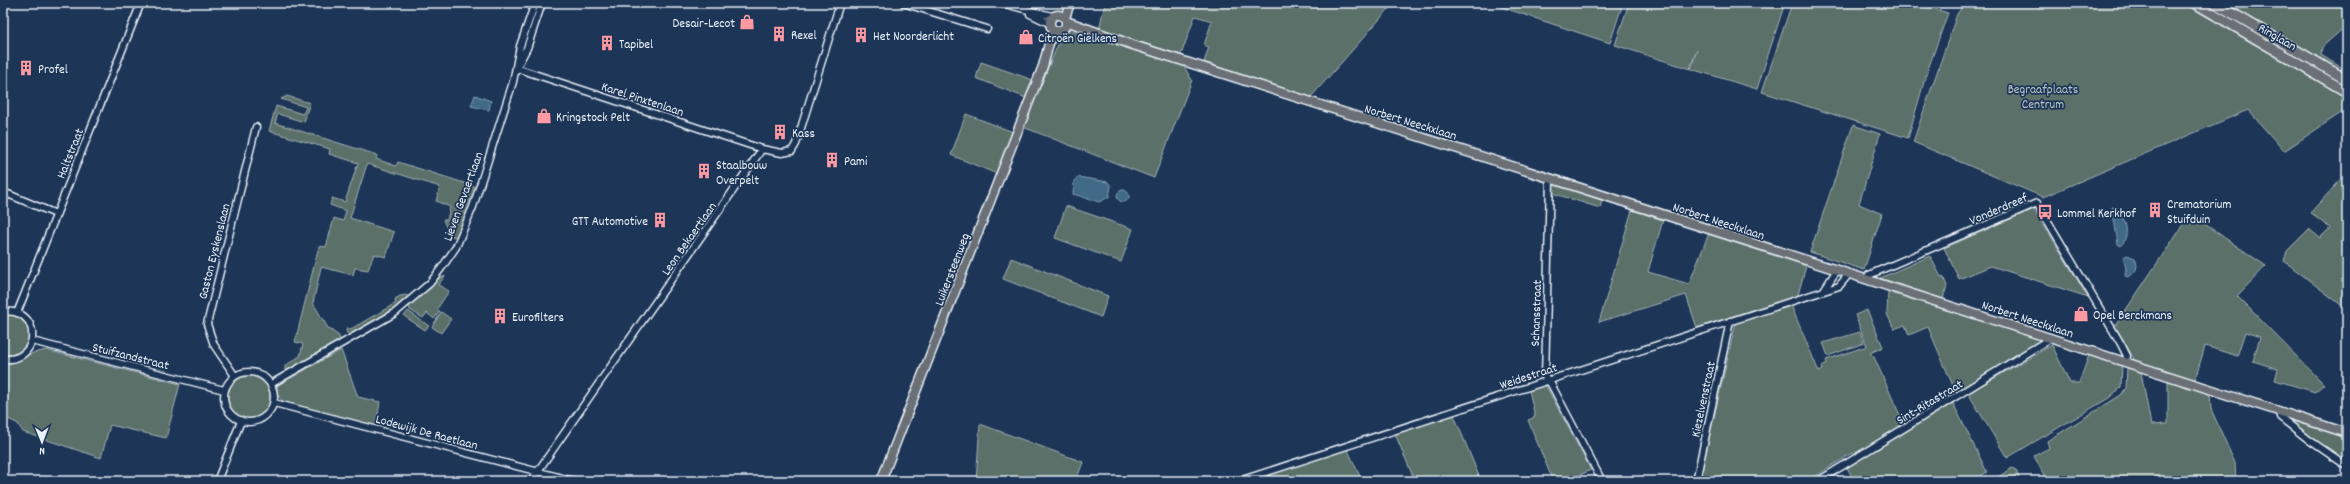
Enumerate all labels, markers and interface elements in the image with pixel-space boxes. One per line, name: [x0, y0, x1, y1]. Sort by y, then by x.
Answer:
shop icon: Desair-Lecot: [738, 13, 756, 31]
place label: Desair-Lecot: [673, 15, 735, 34]
street label: Ringlaan: [2254, 20, 2300, 57]
building icon: Rexel: [770, 25, 788, 43]
building icon: Het Noorderlicht: [852, 26, 870, 44]
place label: Rexel: [791, 27, 817, 46]
place label: Het Noorderlicht: [873, 28, 954, 47]
shop icon: Citroën Gielkens: [1017, 28, 1035, 46]
place label: Citroën Gielkens: [1038, 30, 1117, 49]
building icon: Tapibel: [598, 34, 616, 52]
place label: Tapibel: [619, 36, 653, 55]
building icon: Profel: [17, 59, 35, 77]
place label: Profel: [38, 61, 68, 80]
street label: Karel Pinxtenlaan: [599, 78, 686, 123]
park label: Begraafplaats Centrum: [2008, 81, 2078, 115]
street label: Norbert Neeckxlaan: [1362, 100, 1459, 146]
shop icon: Kringstock Pelt: [535, 107, 553, 125]
place label: Kringstock Pelt: [556, 109, 630, 128]
building icon: Kass: [771, 123, 789, 141]
place label: Kass: [792, 125, 815, 144]
street label: Haltstraat: [53, 126, 90, 182]
street label: Lieven Gevaertlaan: [439, 149, 489, 244]
building icon: Pami: [823, 151, 841, 169]
place label: Pami: [844, 153, 868, 172]
place label: Staalbouw Overpelt: [716, 157, 767, 191]
building icon: Staalbouw Overpelt: [695, 162, 713, 180]
street label: Vonderdreef: [1967, 189, 2031, 231]
place label: Crematorium Stuifduin: [2167, 196, 2231, 230]
street label: Leon Bekaertlaan: [658, 199, 722, 280]
street label: Norbert Neeckxlaan: [1670, 199, 1767, 246]
building icon: Crematorium Stuifduin: [2146, 201, 2164, 219]
street label: Gaston Eyskenslaan: [194, 202, 237, 302]
bus stop icon: Lommel Kerkhof: [2036, 203, 2054, 221]
place label: Lommel Kerkhof: [2057, 205, 2136, 224]
building icon: GTT Automotive: [651, 211, 669, 229]
place label: GTT Automotive: [572, 213, 648, 232]
street label: Luikersteenweg: [931, 230, 976, 309]
street label: Schansstraat: [1527, 279, 1548, 347]
street label: Norbert Neeckxlaan: [1979, 297, 2076, 344]
shop icon: Opel Berckmans: [2072, 305, 2090, 323]
building icon: Eurofilters: [491, 307, 509, 325]
place label: Opel Berckmans: [2093, 307, 2172, 326]
place label: Eurofilters: [512, 309, 564, 328]
street label: Stuifzandstraat: [90, 339, 171, 376]
street label: Weidestraat: [1498, 359, 1560, 396]
street label: Kiezelvenstraat: [1687, 360, 1722, 439]
street label: Sint-Ritastraat: [1893, 376, 1968, 431]
street label: Lodewijk De Raetlaan: [373, 411, 480, 456]
north arrow: [22, 422, 62, 462]
text: N: [39, 442, 45, 458]

